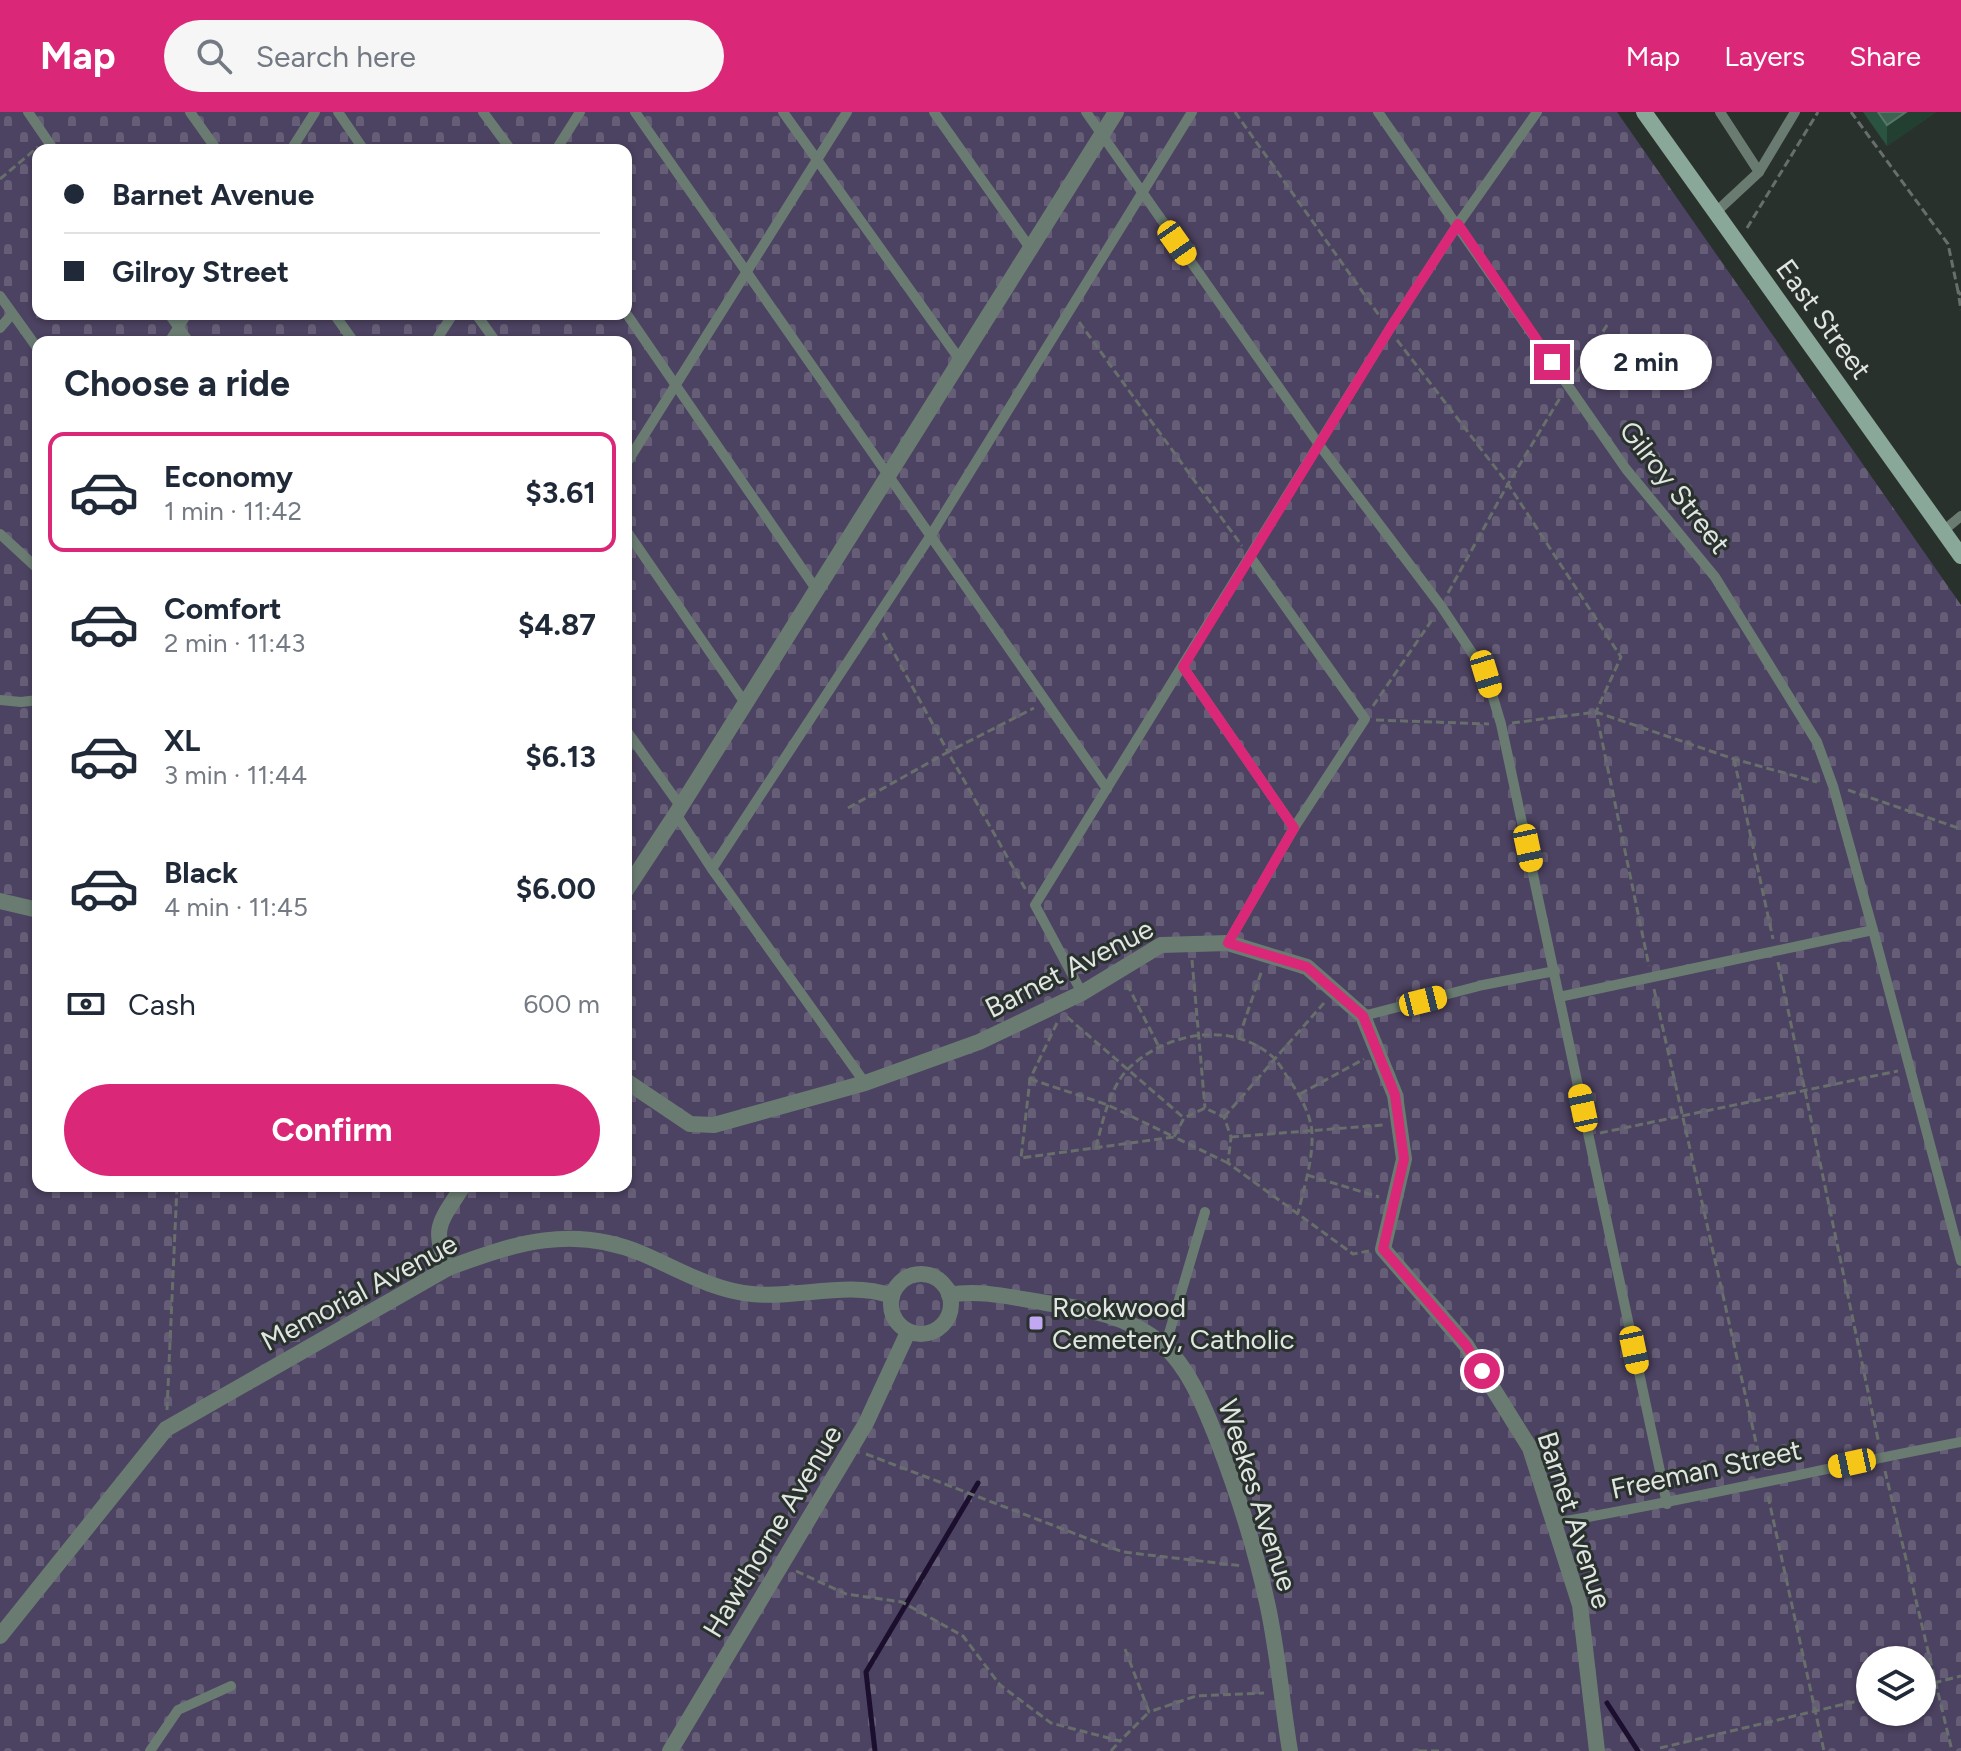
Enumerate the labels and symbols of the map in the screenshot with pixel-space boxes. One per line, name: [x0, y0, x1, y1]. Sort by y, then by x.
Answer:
car: [1153, 216, 1201, 270]
street label: East Street: [1769, 252, 1879, 386]
callout: 2 min: [1580, 334, 1712, 390]
route end: [1534, 344, 1570, 380]
street label: Gilroy Street: [1613, 414, 1737, 560]
car: [1468, 648, 1504, 700]
car: [1511, 822, 1545, 874]
street label: Barnet Avenue: [979, 911, 1159, 1025]
car: [1397, 984, 1449, 1018]
car: [1566, 1082, 1600, 1134]
street label: Memorial Avenue: [255, 1226, 463, 1358]
place label: Rookwood Cemetery, Catholic: [1052, 1290, 1295, 1356]
marker: Rookwood Cemetery, Catholic: [1027, 1314, 1045, 1332]
car: [1617, 1324, 1651, 1376]
route start: [1464, 1353, 1500, 1389]
street label: Weekes Avenue: [1211, 1395, 1305, 1595]
street label: Hawthorne Avenue: [695, 1419, 849, 1643]
street label: Barnet Avenue: [1530, 1427, 1620, 1613]
street label: Freeman Street: [1608, 1432, 1804, 1506]
car: [1826, 1446, 1878, 1480]

